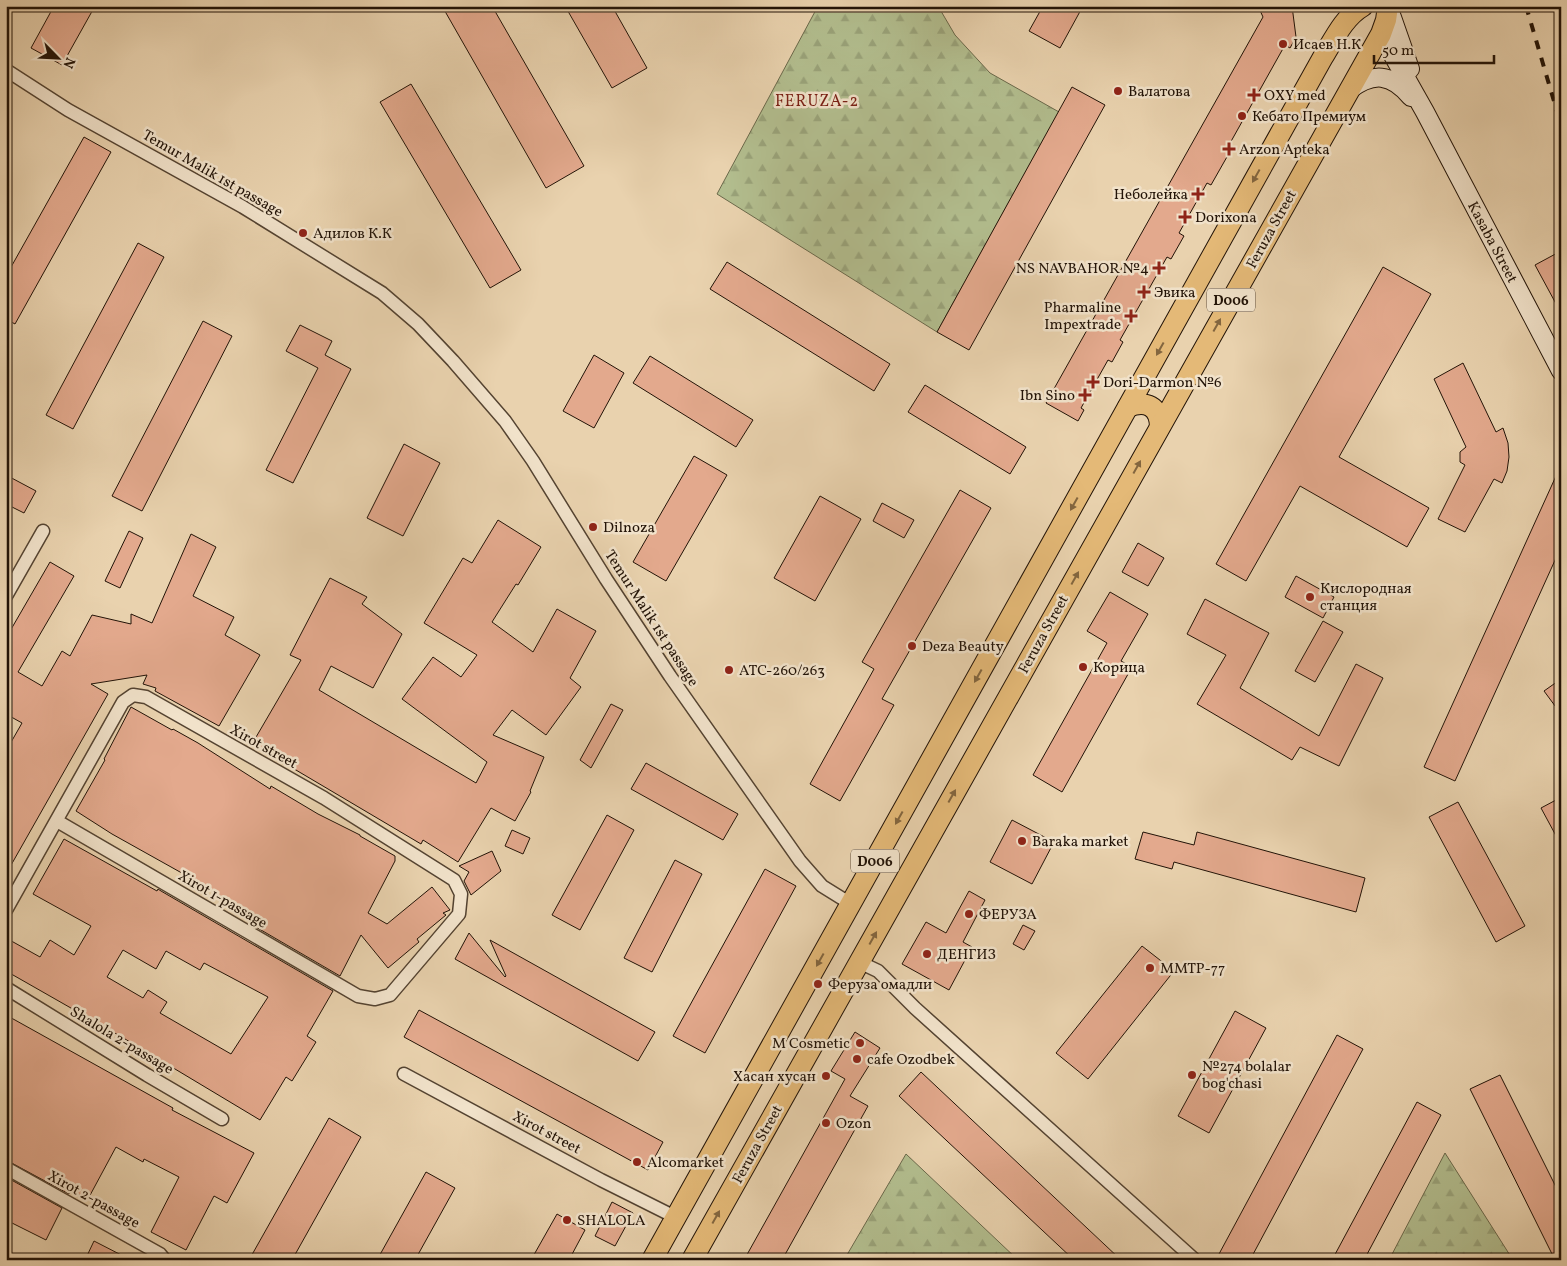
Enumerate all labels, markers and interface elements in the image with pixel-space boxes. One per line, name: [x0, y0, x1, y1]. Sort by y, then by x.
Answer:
north arrow: [32, 32, 82, 82]
scale bar: [1374, 32, 1494, 64]
place label: Исаев Н.К: [1293, 35, 1361, 56]
marker: Исаев Н.К: [1277, 38, 1289, 50]
text: 50 m: [1382, 41, 1414, 62]
text: N: [58, 54, 79, 71]
place label: Валатова: [1128, 82, 1190, 103]
marker: Валатова: [1112, 85, 1124, 97]
place label: OXY med: [1264, 86, 1326, 107]
marker: OXY med: [1248, 89, 1260, 101]
district label: FERUZA-2: [775, 91, 859, 113]
place label: Кебато Премиум: [1252, 107, 1366, 128]
marker: Кебато Премиум: [1236, 110, 1248, 122]
street label: Temur Malik 1st passage: [138, 125, 286, 223]
place label: Arzon Apteka: [1239, 140, 1330, 161]
marker: Arzon Apteka: [1223, 143, 1235, 155]
one-way arrow: [1252, 169, 1260, 183]
place label: Неболейка: [1114, 185, 1188, 206]
street label: Feruza Street: [1242, 187, 1303, 273]
marker: Неболейка: [1192, 188, 1204, 200]
street label: Kasaba Street: [1461, 198, 1522, 287]
place label: Dorixona: [1195, 208, 1257, 229]
marker: Dorixona: [1179, 211, 1191, 223]
place label: Адилов К.К: [313, 224, 392, 245]
marker: Адилов К.К: [297, 227, 309, 239]
place label: NS NAVBAHOR №4: [1016, 259, 1149, 280]
marker: NS NAVBAHOR №4: [1153, 262, 1165, 274]
place label: Эвика: [1154, 283, 1195, 304]
marker: Эвика: [1138, 286, 1150, 298]
road number: D006: [1207, 288, 1255, 312]
place label: Pharmaline Impextrade: [1044, 298, 1121, 336]
marker: Pharmaline Impextrade: [1125, 310, 1137, 322]
one-way arrow: [1212, 319, 1221, 332]
one-way arrow: [1156, 342, 1164, 356]
place label: Dori-Darmon №6: [1103, 373, 1222, 394]
marker: Dori-Darmon №6: [1087, 376, 1099, 388]
place label: Ibn Sino: [1020, 386, 1075, 407]
marker: Ibn Sino: [1079, 389, 1091, 401]
one-way arrow: [1133, 460, 1141, 474]
one-way arrow: [1070, 496, 1078, 511]
place label: Dilnoza: [603, 518, 655, 539]
marker: Dilnoza: [587, 521, 599, 533]
street label: Temur Malik 1st passage: [599, 546, 703, 691]
one-way arrow: [1070, 572, 1079, 585]
place label: Кислородная станция: [1320, 579, 1412, 617]
marker: Кислородная станция: [1304, 591, 1316, 603]
street label: Feruza Street: [1014, 592, 1075, 678]
place label: Deza Beauty: [922, 637, 1004, 658]
marker: Deza Beauty: [906, 640, 918, 652]
place label: Корица: [1093, 658, 1145, 679]
place label: АТС-260/263: [739, 661, 825, 682]
marker: Корица: [1077, 661, 1089, 673]
marker: АТС-260/263: [723, 664, 735, 676]
one-way arrow: [973, 670, 982, 683]
street label: Xirot street: [226, 720, 301, 775]
one-way arrow: [948, 790, 957, 803]
one-way arrow: [894, 812, 903, 825]
place label: Baraka market: [1032, 832, 1129, 853]
marker: Baraka market: [1016, 835, 1028, 847]
road number: D006: [851, 849, 899, 872]
street label: Xirot 1-passage: [174, 866, 271, 934]
place label: ФЕРУЗА: [979, 905, 1037, 926]
marker: ФЕРУЗА: [963, 908, 975, 920]
one-way arrow: [868, 931, 877, 945]
place label: ДЕНГИЗ: [937, 945, 996, 966]
marker: ДЕНГИЗ: [921, 948, 933, 960]
one-way arrow: [815, 954, 824, 967]
place label: MMTP-77: [1160, 959, 1225, 980]
marker: MMTP-77: [1144, 962, 1156, 974]
place label: Феруза омадли: [828, 975, 932, 996]
marker: Феруза омадли: [812, 978, 824, 990]
street label: Shalola 2-passage: [65, 1002, 177, 1081]
place label: M Cosmetic: [772, 1034, 850, 1055]
marker: M Cosmetic: [854, 1037, 866, 1049]
place label: cafe Ozodbek: [867, 1050, 955, 1071]
marker: cafe Ozodbek: [851, 1053, 863, 1065]
place label: №274 bolalar bog'chasi: [1202, 1057, 1291, 1095]
place label: Хасан хусан: [733, 1067, 816, 1088]
marker: №274 bolalar bog'chasi: [1186, 1069, 1198, 1081]
marker: Хасан хусан: [820, 1070, 832, 1082]
street label: Feruza Street: [728, 1102, 789, 1188]
street label: Xirot street: [508, 1107, 584, 1160]
place label: Ozon: [836, 1114, 871, 1135]
marker: Ozon: [820, 1117, 832, 1129]
place label: Alcomarket: [647, 1153, 724, 1174]
marker: Alcomarket: [631, 1156, 643, 1168]
street label: Xirot 2-passage: [43, 1166, 143, 1234]
place label: SHALOLA: [577, 1211, 646, 1232]
one-way arrow: [712, 1211, 721, 1224]
marker: SHALOLA: [561, 1214, 573, 1226]

